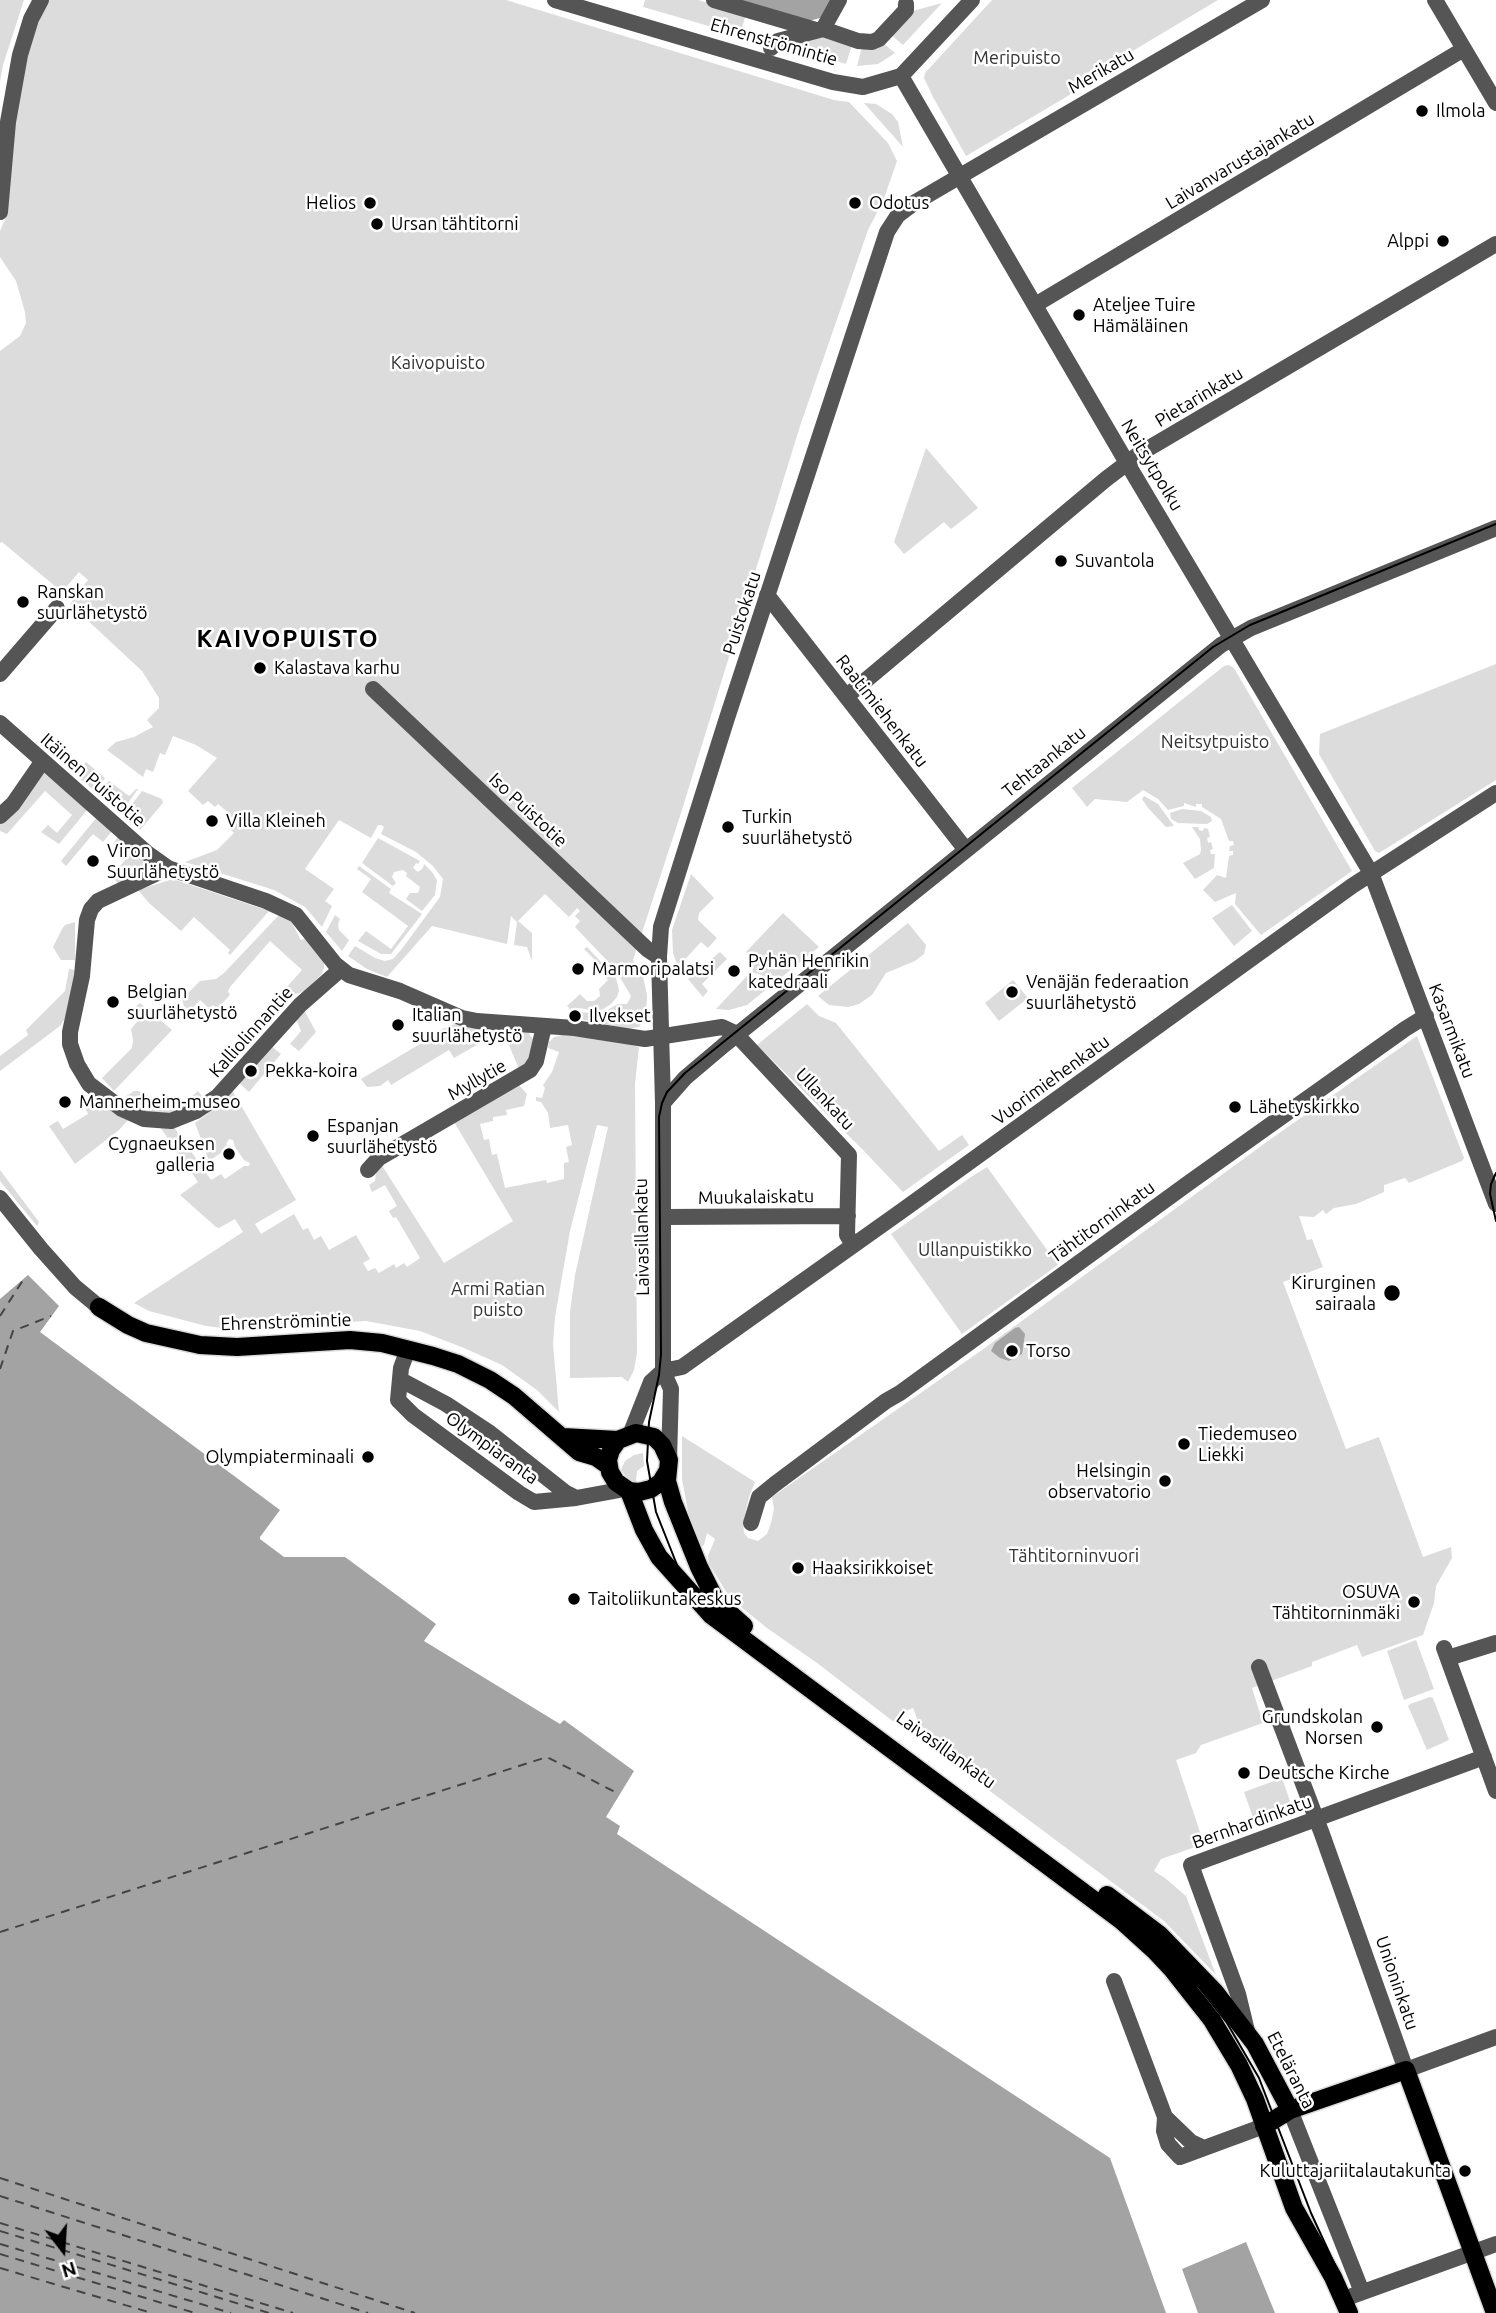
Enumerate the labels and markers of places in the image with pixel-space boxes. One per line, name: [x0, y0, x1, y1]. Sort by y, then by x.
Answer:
place label: Ilmola: [1436, 100, 1485, 122]
marker: Ilmola: [1414, 103, 1430, 119]
place label: Helios: [306, 192, 356, 214]
place label: Odotus: [869, 192, 929, 214]
marker: Helios: [362, 195, 378, 211]
marker: Odotus: [847, 195, 863, 211]
place label: Ursan tähtitorni: [391, 213, 519, 235]
marker: Ursan tähtitorni: [369, 216, 385, 232]
place label: Alppi: [1387, 230, 1429, 252]
marker: Alppi: [1435, 233, 1451, 249]
place label: Ateljee Tuire Hämäläinen: [1093, 294, 1196, 336]
marker: Ateljee Tuire Hämäläinen: [1071, 307, 1087, 323]
place label: Suvantola: [1075, 550, 1155, 572]
marker: Suvantola: [1053, 553, 1069, 569]
place label: Ranskan suurlähetystö: [37, 581, 148, 624]
marker: Ranskan suurlähetystö: [15, 594, 31, 610]
place label: Kalastava karhu: [274, 657, 400, 679]
marker: Kalastava karhu: [252, 660, 268, 676]
place label: Turkin suurlähetystö: [742, 806, 853, 848]
place label: Villa Kleineh: [226, 810, 326, 832]
marker: Villa Kleineh: [204, 813, 220, 829]
marker: Turkin suurlähetystö: [720, 819, 736, 835]
place label: Viron Suurlähetystö: [107, 840, 219, 882]
marker: Viron Suurlähetystö: [85, 853, 101, 869]
place label: Pyhän Henrikin katedraali: [748, 950, 869, 992]
place label: Marmoripalatsi: [592, 958, 714, 980]
marker: Marmoripalatsi: [570, 961, 586, 977]
marker: Pyhän Henrikin katedraali: [726, 963, 742, 979]
place label: Venäjän federaation suurlähetystö: [1026, 971, 1189, 1014]
place label: Belgian suurlähetystö: [127, 981, 238, 1024]
marker: Venäjän federaation suurlähetystö: [1004, 984, 1020, 1000]
marker: Belgian suurlähetystö: [105, 994, 121, 1010]
place label: Italian suurlähetystö: [412, 1004, 523, 1046]
place label: Ilvekset: [589, 1005, 651, 1027]
marker: Ilvekset: [567, 1008, 583, 1024]
marker: Italian suurlähetystö: [390, 1017, 406, 1033]
place label: Pekka-koira: [265, 1060, 358, 1082]
marker: Pekka-koira: [243, 1063, 259, 1079]
place label: Mannerheim-museo: [79, 1091, 241, 1113]
marker: Mannerheim-museo: [57, 1094, 73, 1110]
place label: Lähetyskirkko: [1249, 1096, 1360, 1118]
marker: Lähetyskirkko: [1227, 1099, 1243, 1115]
place label: Espanjan suurlähetystö: [327, 1115, 438, 1158]
marker: Espanjan suurlähetystö: [305, 1128, 321, 1144]
place label: Cygnaeuksen galleria: [108, 1133, 215, 1176]
marker: Cygnaeuksen galleria: [221, 1146, 237, 1162]
place label: Kirurginen sairaala: [1291, 1272, 1376, 1314]
marker: Kirurginen sairaala: [1382, 1283, 1402, 1303]
place label: Torso: [1026, 1340, 1071, 1362]
marker: Torso: [1004, 1343, 1020, 1359]
place label: Tiedemuseo Liekki: [1198, 1423, 1297, 1466]
marker: Tiedemuseo Liekki: [1176, 1436, 1192, 1452]
place label: Olympiaterminaali: [205, 1446, 354, 1468]
marker: Olympiaterminaali: [360, 1449, 376, 1465]
place label: Helsingin observatorio: [1048, 1460, 1151, 1502]
marker: Helsingin observatorio: [1157, 1473, 1173, 1489]
place label: Haaksirikkoiset: [812, 1557, 933, 1579]
marker: Haaksirikkoiset: [790, 1560, 806, 1576]
place label: OSUVA Tähtitorninmäki: [1272, 1581, 1400, 1624]
place label: Taitoliikuntakeskus: [588, 1588, 742, 1610]
marker: Taitoliikuntakeskus: [566, 1591, 582, 1607]
marker: OSUVA Tähtitorninmäki: [1406, 1594, 1422, 1610]
place label: Grundskolan Norsen: [1262, 1706, 1363, 1748]
marker: Grundskolan Norsen: [1369, 1719, 1385, 1735]
place label: Deutsche Kirche: [1258, 1762, 1390, 1784]
marker: Deutsche Kirche: [1236, 1765, 1252, 1781]
place label: Kuluttajariitalautakunta: [1259, 2160, 1451, 2182]
marker: Kuluttajariitalautakunta: [1457, 2163, 1473, 2179]

